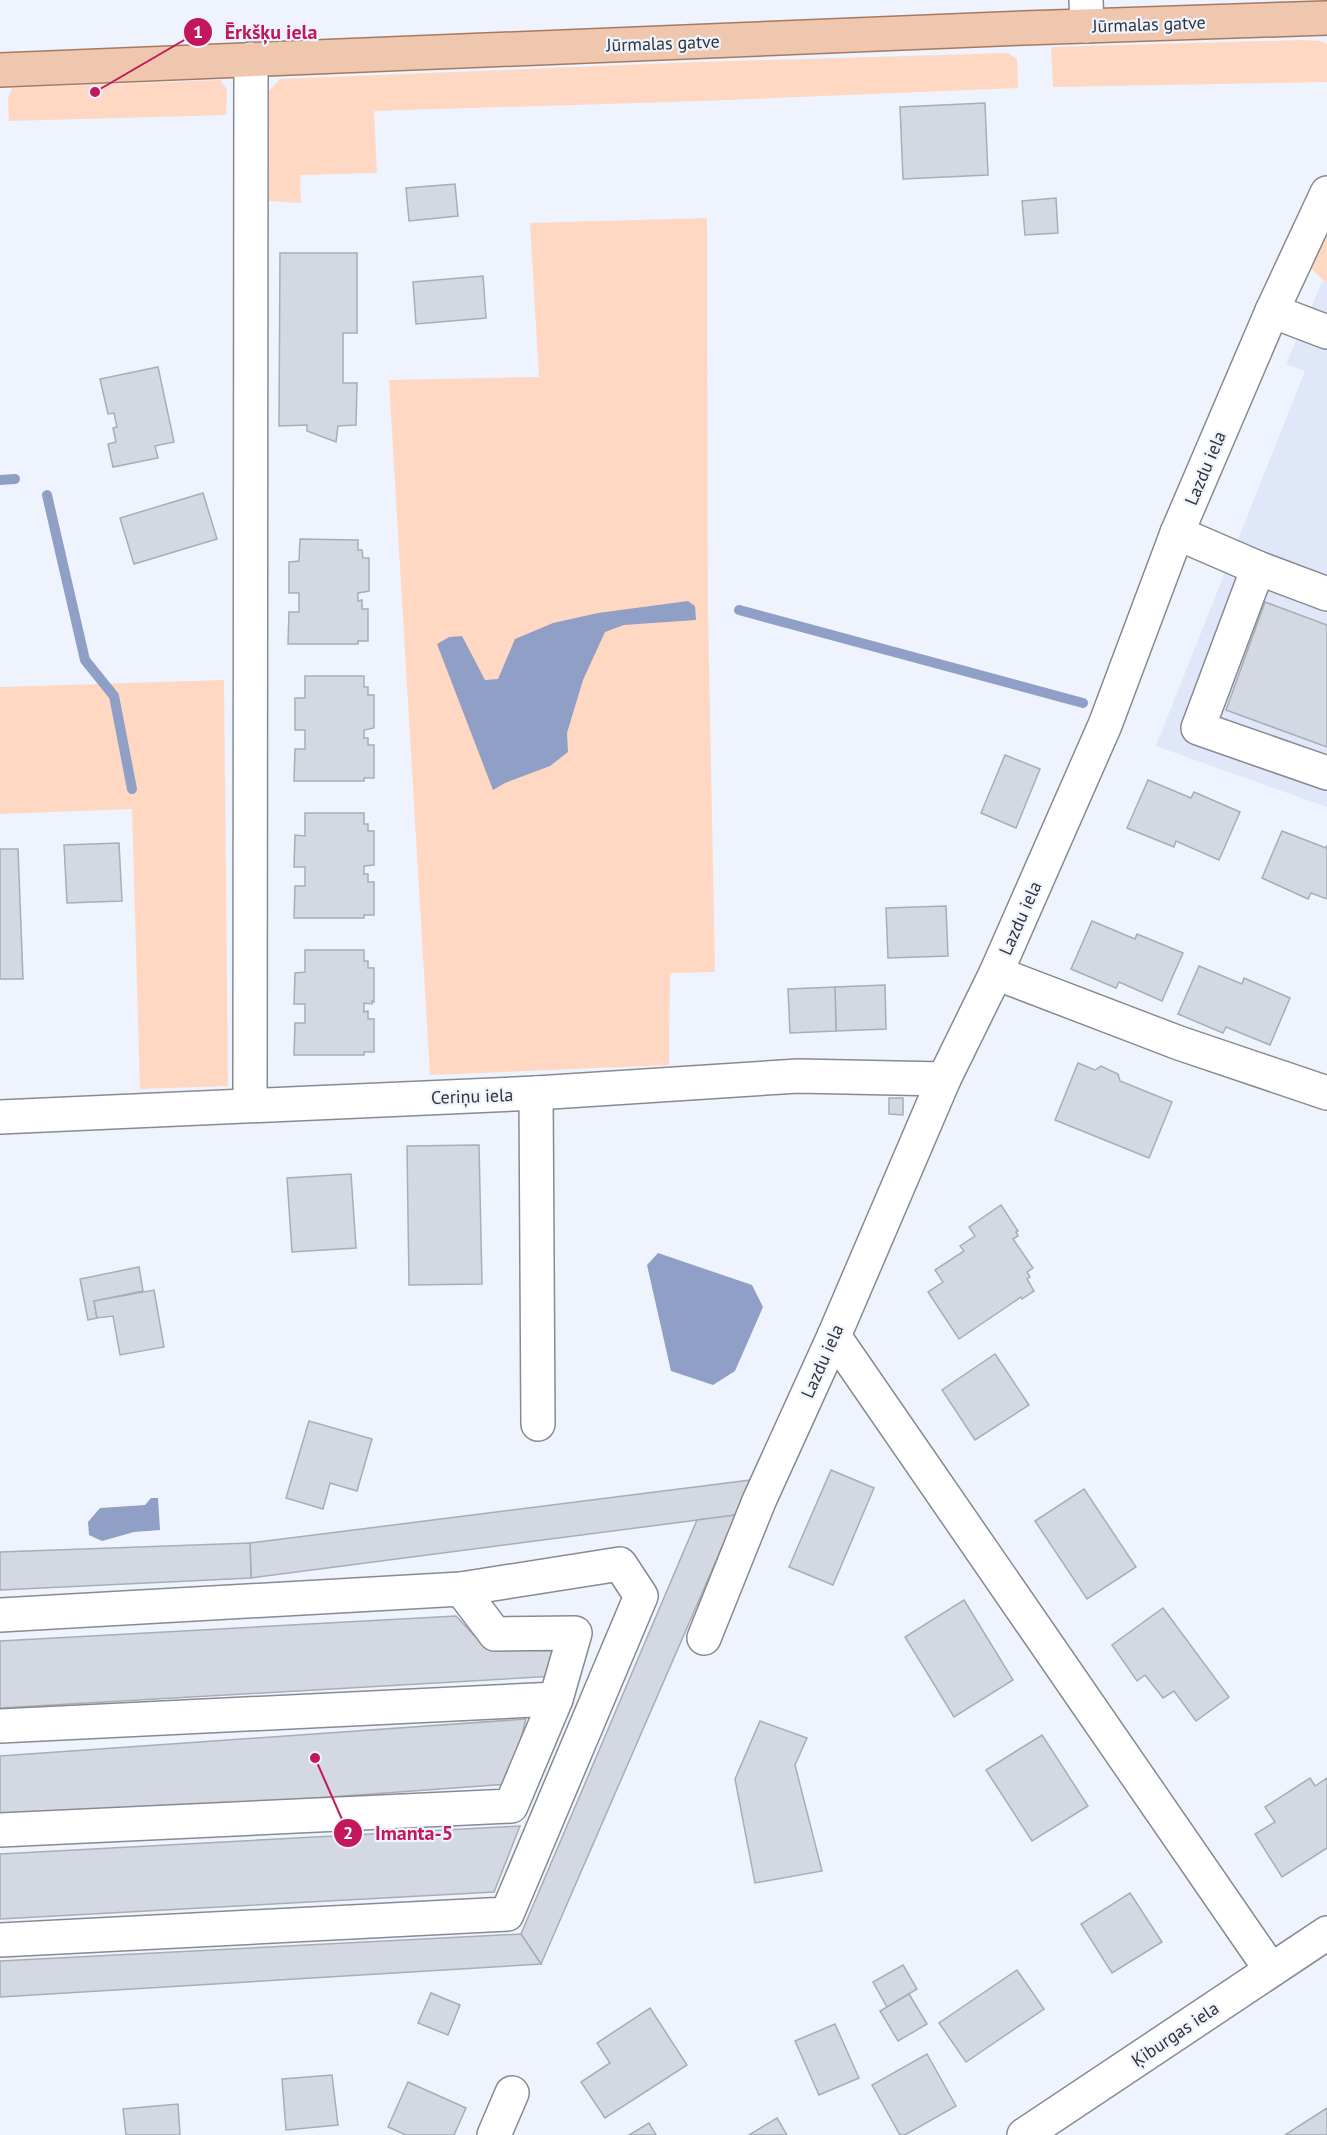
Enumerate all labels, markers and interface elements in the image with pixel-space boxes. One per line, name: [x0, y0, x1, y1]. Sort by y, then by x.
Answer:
street label: Jūrmalas gatve: [1091, 11, 1206, 38]
callout: Ērkšķu iela: [183, 13, 330, 51]
text: Ērkšķu iela: [225, 19, 317, 45]
text: 1: [193, 20, 203, 43]
street label: Jūrmalas gatve: [605, 30, 720, 57]
street label: Lazdu iela: [1179, 427, 1231, 509]
street label: Lazdu iela: [994, 878, 1046, 958]
street label: Ceriņu iela: [430, 1083, 514, 1109]
street label: Lazdu iela: [796, 1321, 848, 1401]
callout: Imanta-5: [333, 1814, 465, 1852]
text: Imanta-5: [375, 1820, 453, 1846]
text: 2: [343, 1821, 353, 1844]
street label: Ķiburgas iela: [1127, 1996, 1223, 2072]

